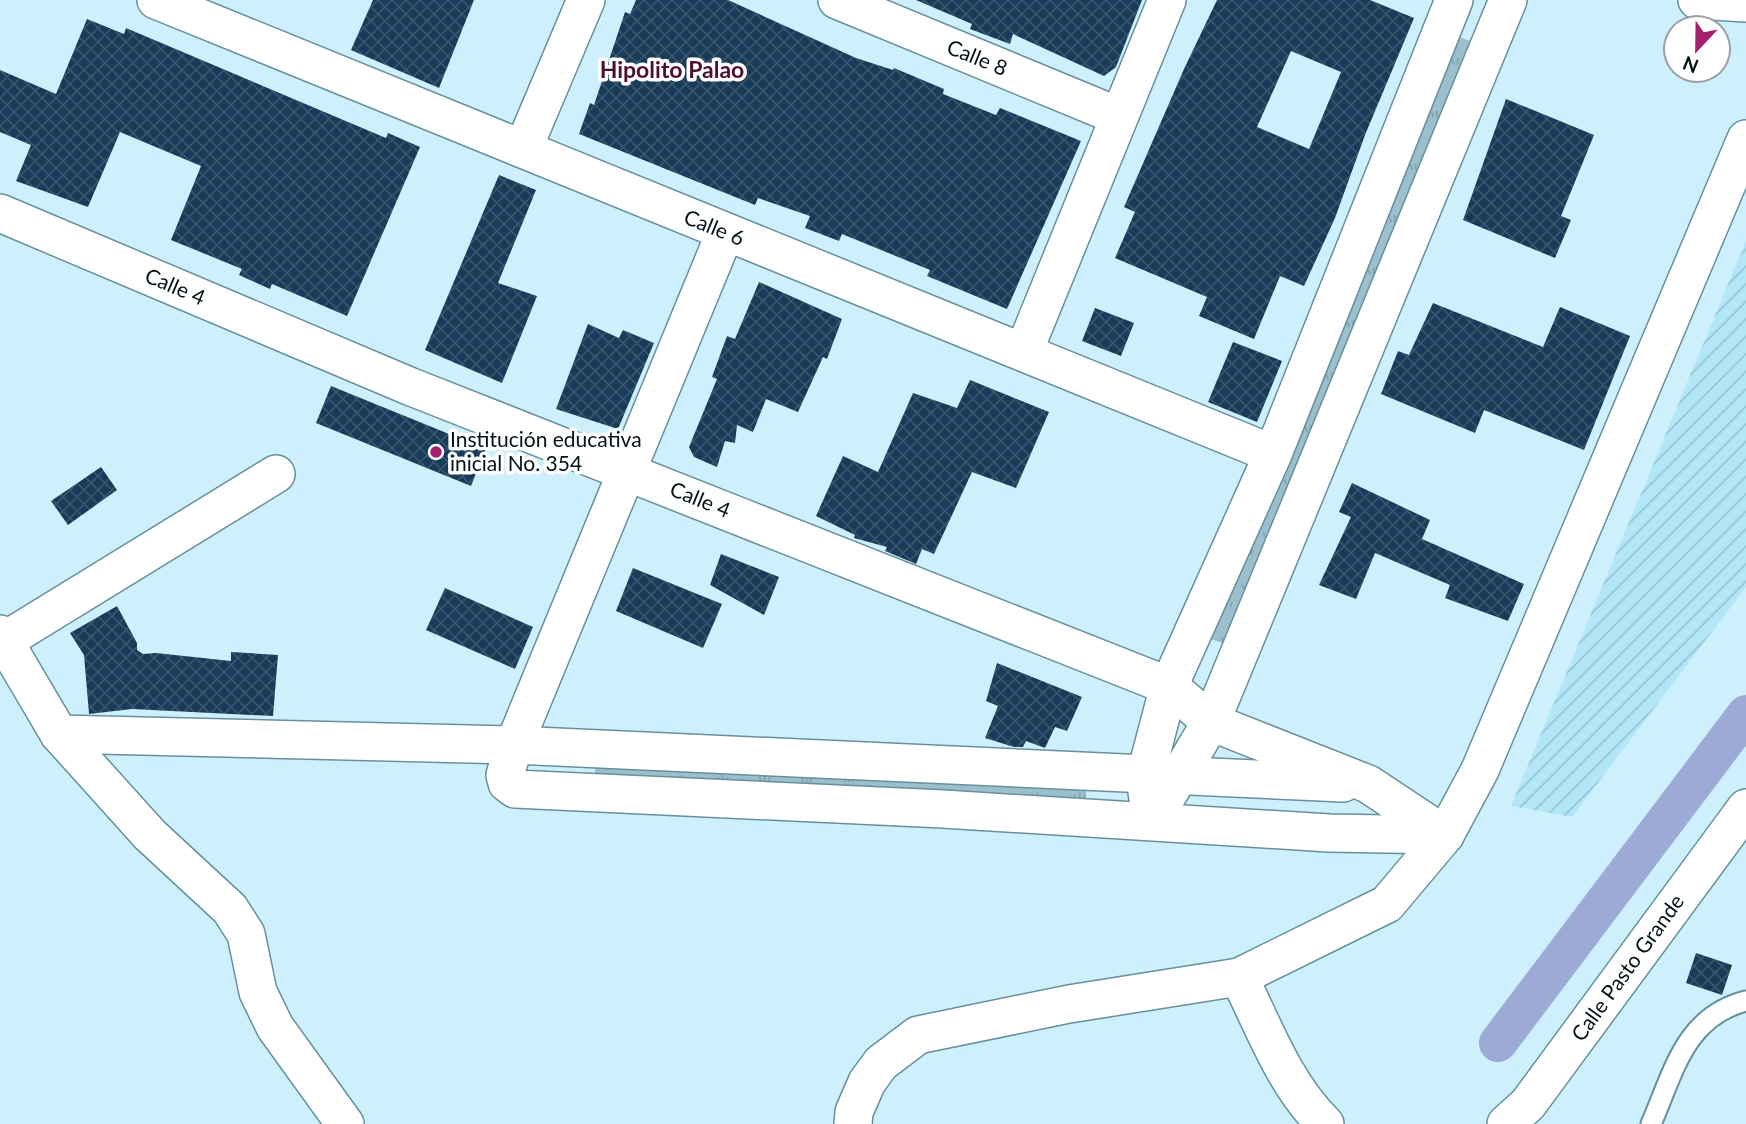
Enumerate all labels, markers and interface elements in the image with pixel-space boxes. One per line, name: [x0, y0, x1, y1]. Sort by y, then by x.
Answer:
north arrow: [1662, 14, 1732, 84]
street label: Calle 8: [944, 33, 1011, 80]
text: N: [1679, 52, 1702, 79]
district label: Hipolito Palao: [600, 55, 744, 83]
street label: Calle 6: [681, 203, 748, 250]
street label: Calle 4: [142, 262, 209, 309]
place label: Institución educativa inicial No. 354: [450, 426, 642, 475]
marker: Institución educativa inicial No. 354: [428, 444, 444, 460]
street label: Calle 4: [667, 475, 734, 522]
street label: Calle Pasto Grande: [1565, 889, 1688, 1045]

